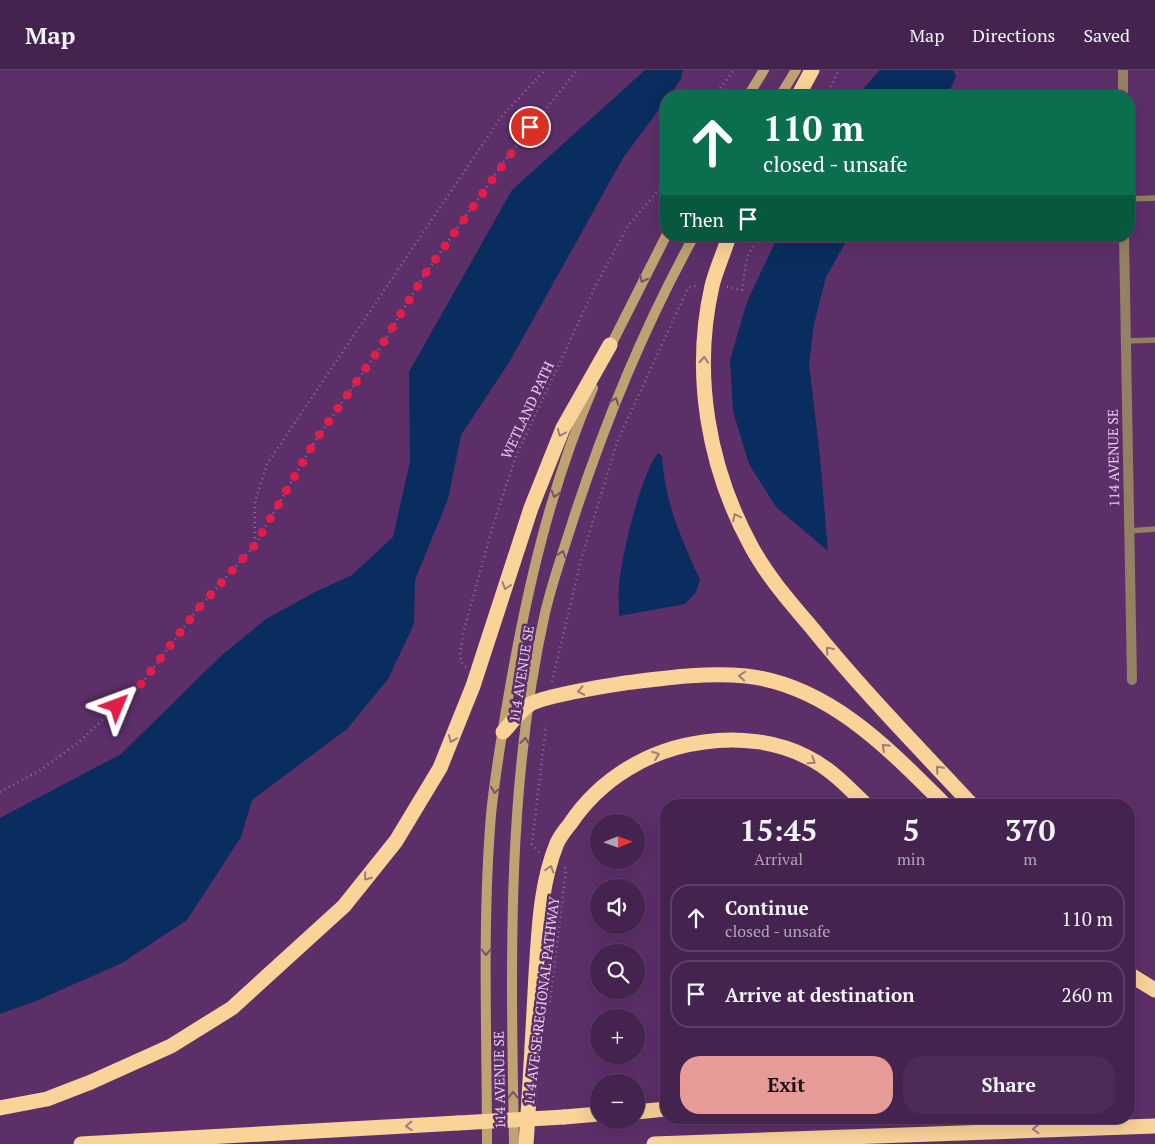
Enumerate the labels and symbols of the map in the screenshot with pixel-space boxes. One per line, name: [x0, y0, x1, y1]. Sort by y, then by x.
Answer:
pin: [509, 106, 551, 148]
one-way arrow: [639, 274, 649, 283]
one-way arrow: [698, 355, 709, 363]
street label: WETLAND PATH: [496, 358, 558, 462]
one-way arrow: [609, 397, 619, 405]
street label: 114 AVENUE SE: [1103, 409, 1123, 507]
one-way arrow: [557, 428, 568, 437]
one-way arrow: [551, 489, 561, 498]
one-way arrow: [732, 513, 743, 522]
one-way arrow: [557, 551, 567, 559]
one-way arrow: [502, 581, 512, 590]
street label: 114 AVENUE SE: [504, 624, 538, 724]
one-way arrow: [826, 646, 835, 655]
one-way arrow: [738, 671, 746, 682]
position arrow: [90, 679, 142, 731]
one-way arrow: [576, 686, 585, 696]
one-way arrow: [447, 734, 458, 743]
one-way arrow: [519, 737, 530, 745]
one-way arrow: [881, 744, 890, 753]
one-way arrow: [651, 751, 660, 761]
one-way arrow: [807, 754, 816, 764]
one-way arrow: [936, 766, 945, 775]
one-way arrow: [490, 785, 500, 794]
north arrow: [590, 814, 645, 869]
one-way arrow: [544, 866, 554, 874]
one-way arrow: [365, 871, 373, 880]
street label: 114 AVE SE REGIONAL PATHWAY: [519, 894, 563, 1107]
one-way arrow: [481, 948, 491, 956]
street label: 114 AVENUE SE: [489, 1031, 509, 1129]
one-way arrow: [508, 1091, 518, 1099]
one-way arrow: [405, 1121, 413, 1132]
one-way arrow: [1032, 1124, 1040, 1134]

